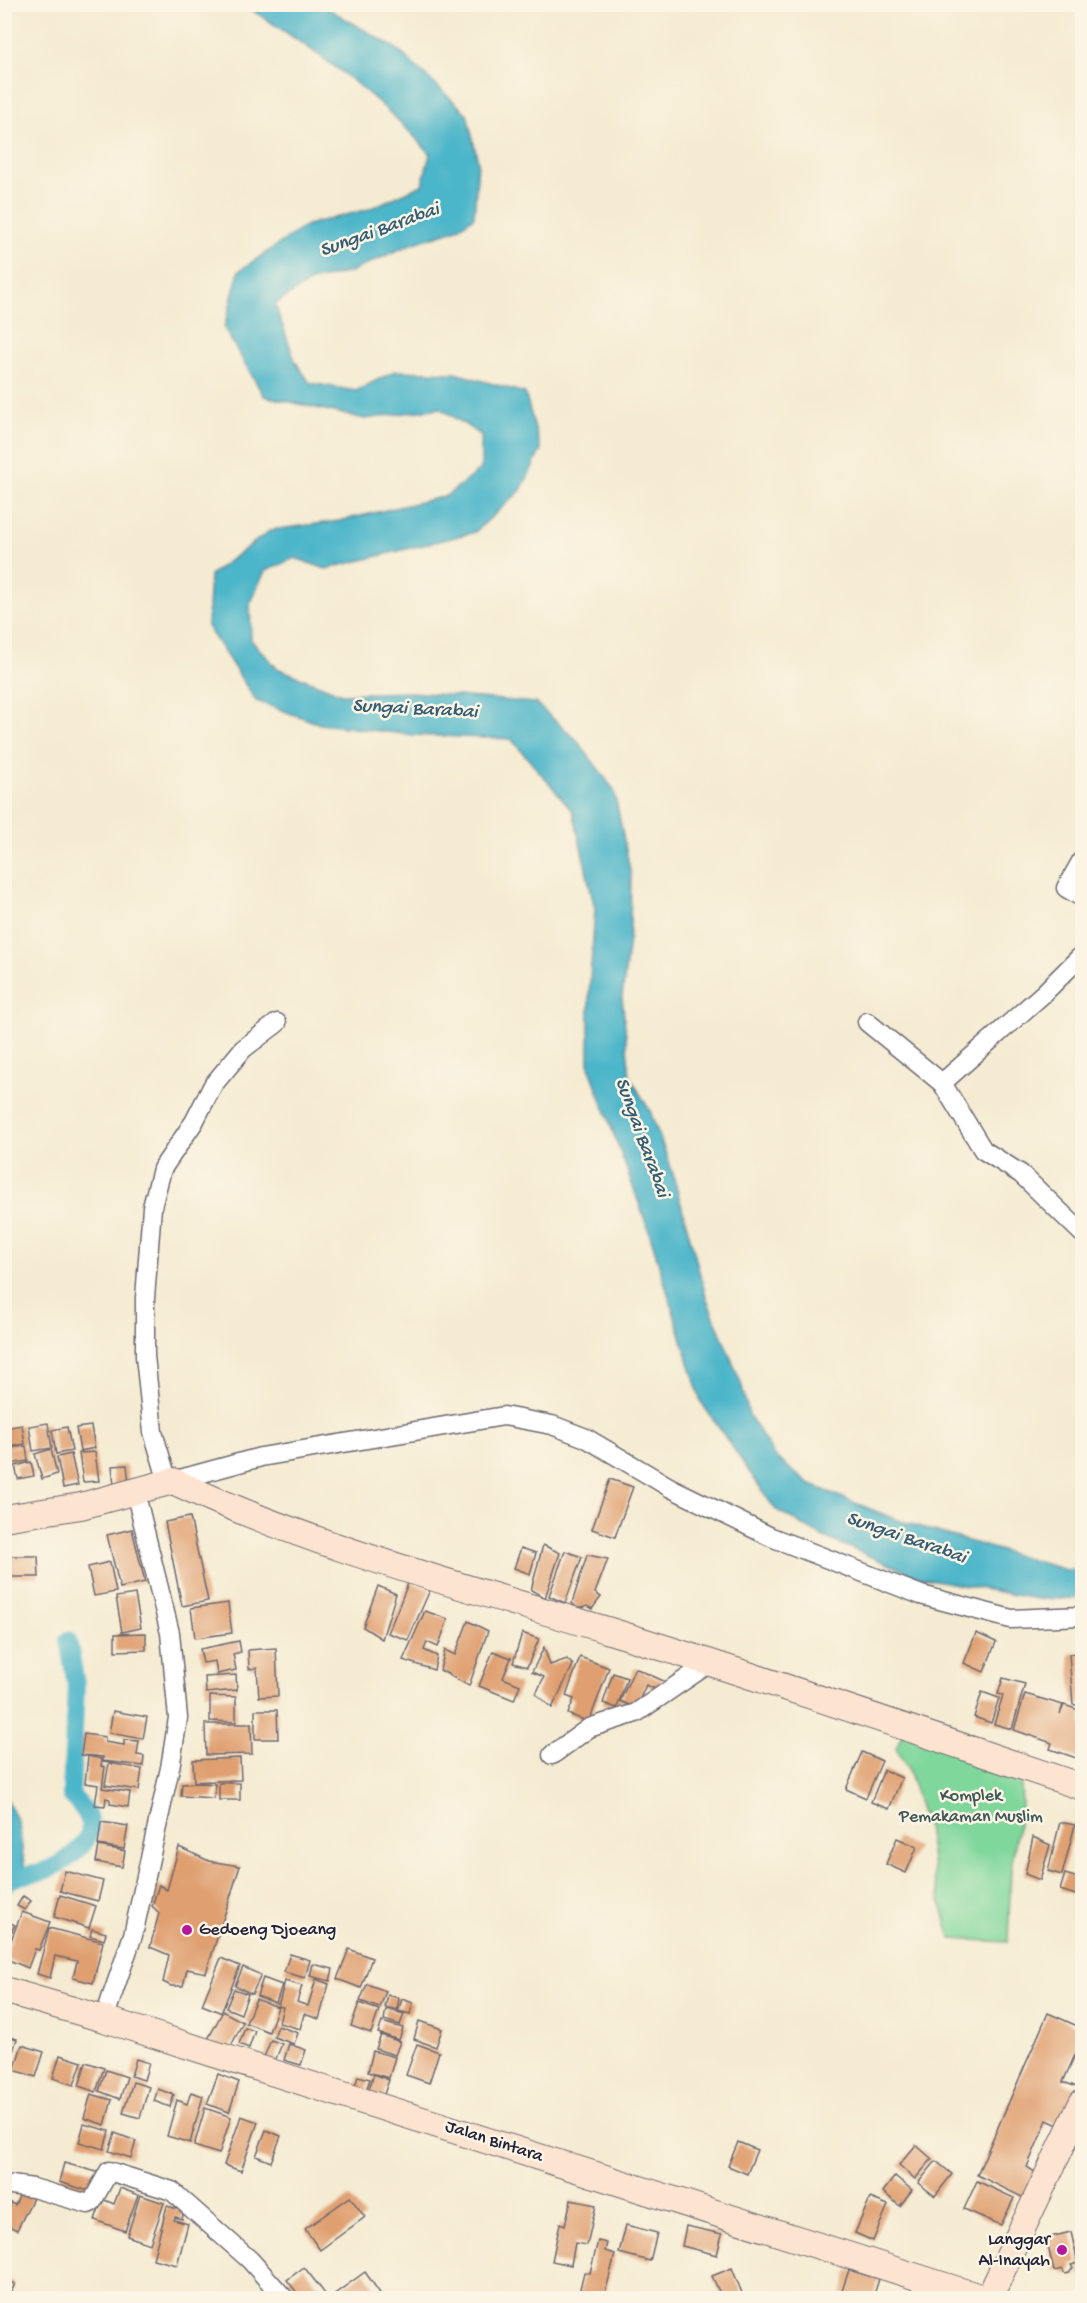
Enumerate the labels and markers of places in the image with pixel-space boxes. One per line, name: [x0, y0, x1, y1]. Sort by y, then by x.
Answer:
place label: Gedoeng Djoeang: [199, 1920, 336, 1941]
marker: Gedoeng Djoeang: [180, 1923, 194, 1937]
place label: Langgar Al-Inayah: [978, 2230, 1052, 2272]
marker: Langgar Al-Inayah: [1055, 2243, 1069, 2257]

